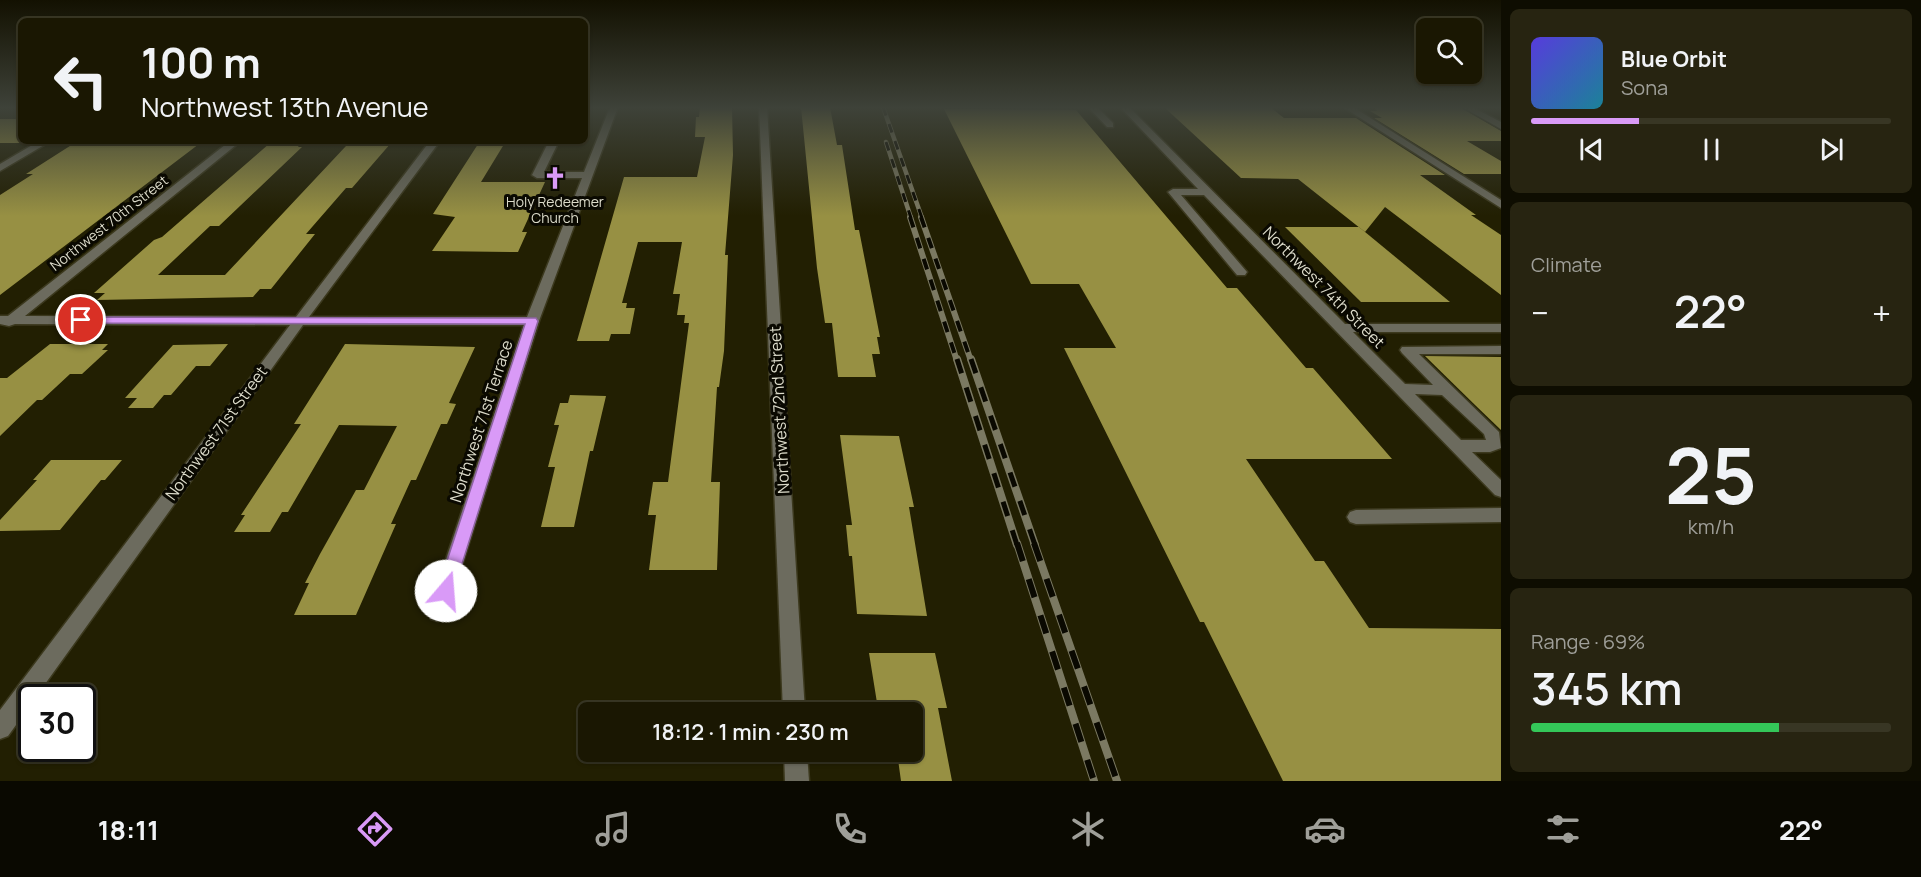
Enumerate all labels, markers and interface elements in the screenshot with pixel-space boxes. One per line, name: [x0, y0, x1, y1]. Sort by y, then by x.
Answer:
map controls: [1416, 18, 1482, 84]
button: search: [1416, 18, 1482, 84]
text: 100 m: [141, 33, 261, 91]
icon: left: [42, 42, 120, 120]
text: Blue Orbit: [1621, 44, 1727, 74]
text: Sona: [1621, 74, 1668, 101]
text: Northwest 13th Avenue: [141, 88, 429, 125]
icon: previous: [1575, 133, 1608, 166]
icon: pause: [1695, 133, 1728, 166]
icon: next: [1815, 133, 1848, 166]
church icon: Holy Redeemer Church: [542, 165, 568, 191]
street label: Northwest 70th Street: [46, 170, 172, 275]
place label: Holy Redeemer Church: [506, 192, 604, 227]
street label: Northwest 74th Street: [1258, 221, 1390, 353]
text: Climate: [1531, 251, 1602, 278]
text: 22°: [1674, 280, 1747, 342]
text: −: [1531, 290, 1549, 335]
text: +: [1872, 290, 1891, 335]
pin: [55, 294, 106, 345]
icon: arrive: [64, 303, 97, 336]
street label: Northwest 72nd Street: [764, 326, 794, 494]
street label: Northwest 71st Terrace: [444, 337, 518, 505]
street label: Northwest 71st Street: [160, 362, 272, 504]
text: 25: [1665, 421, 1757, 527]
text: km/h: [1688, 513, 1734, 540]
position arrow: [414, 559, 478, 623]
text: Range · 69%: [1531, 628, 1645, 655]
text: 345 km: [1531, 657, 1682, 719]
speed limit sign: 30: [18, 684, 96, 762]
text: 18:12 · 1 min · 230 m: [652, 717, 849, 747]
icon: directions: [354, 808, 396, 850]
icon: music: [592, 808, 634, 850]
icon: phone: [829, 808, 871, 850]
icon: climate: [1067, 808, 1109, 850]
icon: car: [1304, 808, 1346, 850]
icon: filters: [1542, 808, 1584, 850]
text: 18:11: [98, 811, 159, 848]
text: 22°: [1779, 811, 1823, 848]

